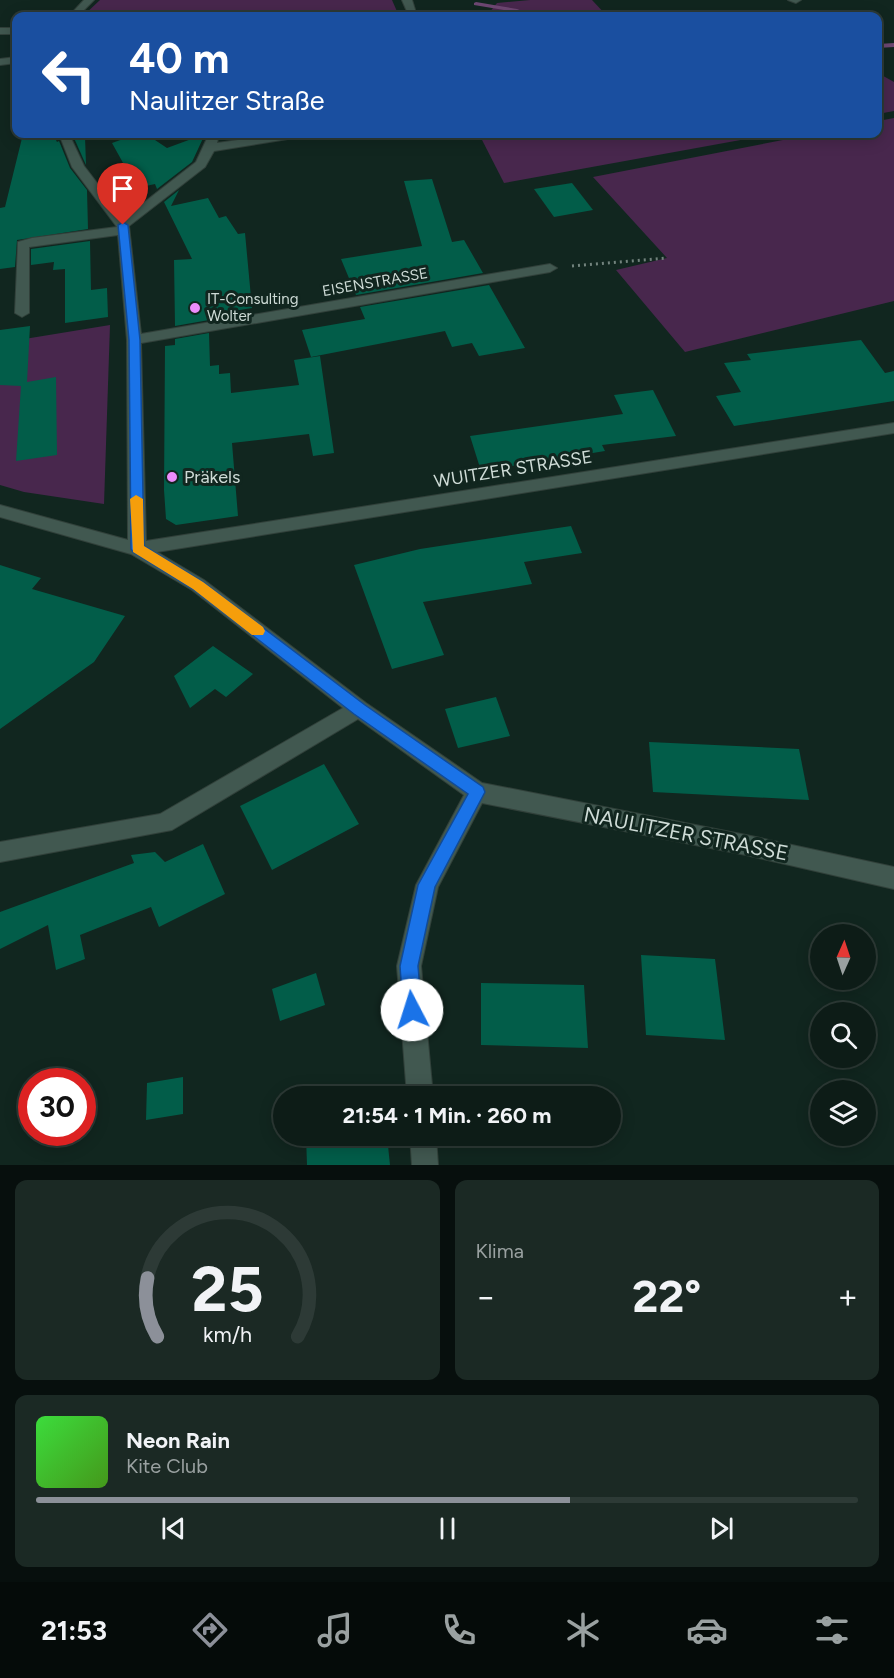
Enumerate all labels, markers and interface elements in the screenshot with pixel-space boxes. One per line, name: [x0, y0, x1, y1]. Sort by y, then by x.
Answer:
text: 40 m: [129, 33, 229, 84]
icon: left: [30, 36, 108, 114]
text: Naulitzer Straße: [129, 84, 325, 117]
pin: [97, 163, 148, 225]
icon: arrive: [106, 172, 139, 205]
street label: EISENSTRASSE: [321, 264, 429, 300]
place label: IT-Consulting Wolter: [207, 290, 298, 325]
marker: IT-Consulting Wolter: [188, 301, 202, 315]
street label: WUITZER STRASSE: [432, 446, 594, 492]
place label: Präkels: [184, 466, 240, 488]
marker: Präkels: [165, 470, 179, 484]
street label: NAULITZER STRASSE: [582, 801, 791, 866]
north arrow: [810, 924, 876, 990]
map controls: [810, 924, 876, 1146]
position arrow: [380, 978, 444, 1042]
button: search: [810, 1002, 876, 1068]
speed limit sign: 30: [18, 1068, 96, 1146]
button: layers: [810, 1080, 876, 1146]
text: 21:54 · 1 Min. · 260 m: [342, 1102, 552, 1129]
text: Klima: [476, 1239, 524, 1263]
text: 25: [191, 1252, 263, 1327]
text: 22°: [632, 1269, 701, 1323]
text: −: [476, 1277, 496, 1316]
text: +: [837, 1277, 858, 1316]
text: km/h: [203, 1322, 252, 1347]
text: Neon Rain: [126, 1427, 230, 1454]
text: Kite Club: [126, 1454, 208, 1478]
icon: previous: [157, 1512, 190, 1545]
icon: pause: [431, 1512, 464, 1545]
icon: next: [705, 1512, 738, 1545]
icon: directions: [189, 1609, 231, 1651]
icon: music: [314, 1609, 356, 1651]
icon: phone: [438, 1609, 480, 1651]
icon: climate: [562, 1609, 604, 1651]
icon: car: [686, 1609, 728, 1651]
icon: filters: [811, 1609, 853, 1651]
text: 21:53: [41, 1614, 107, 1647]

